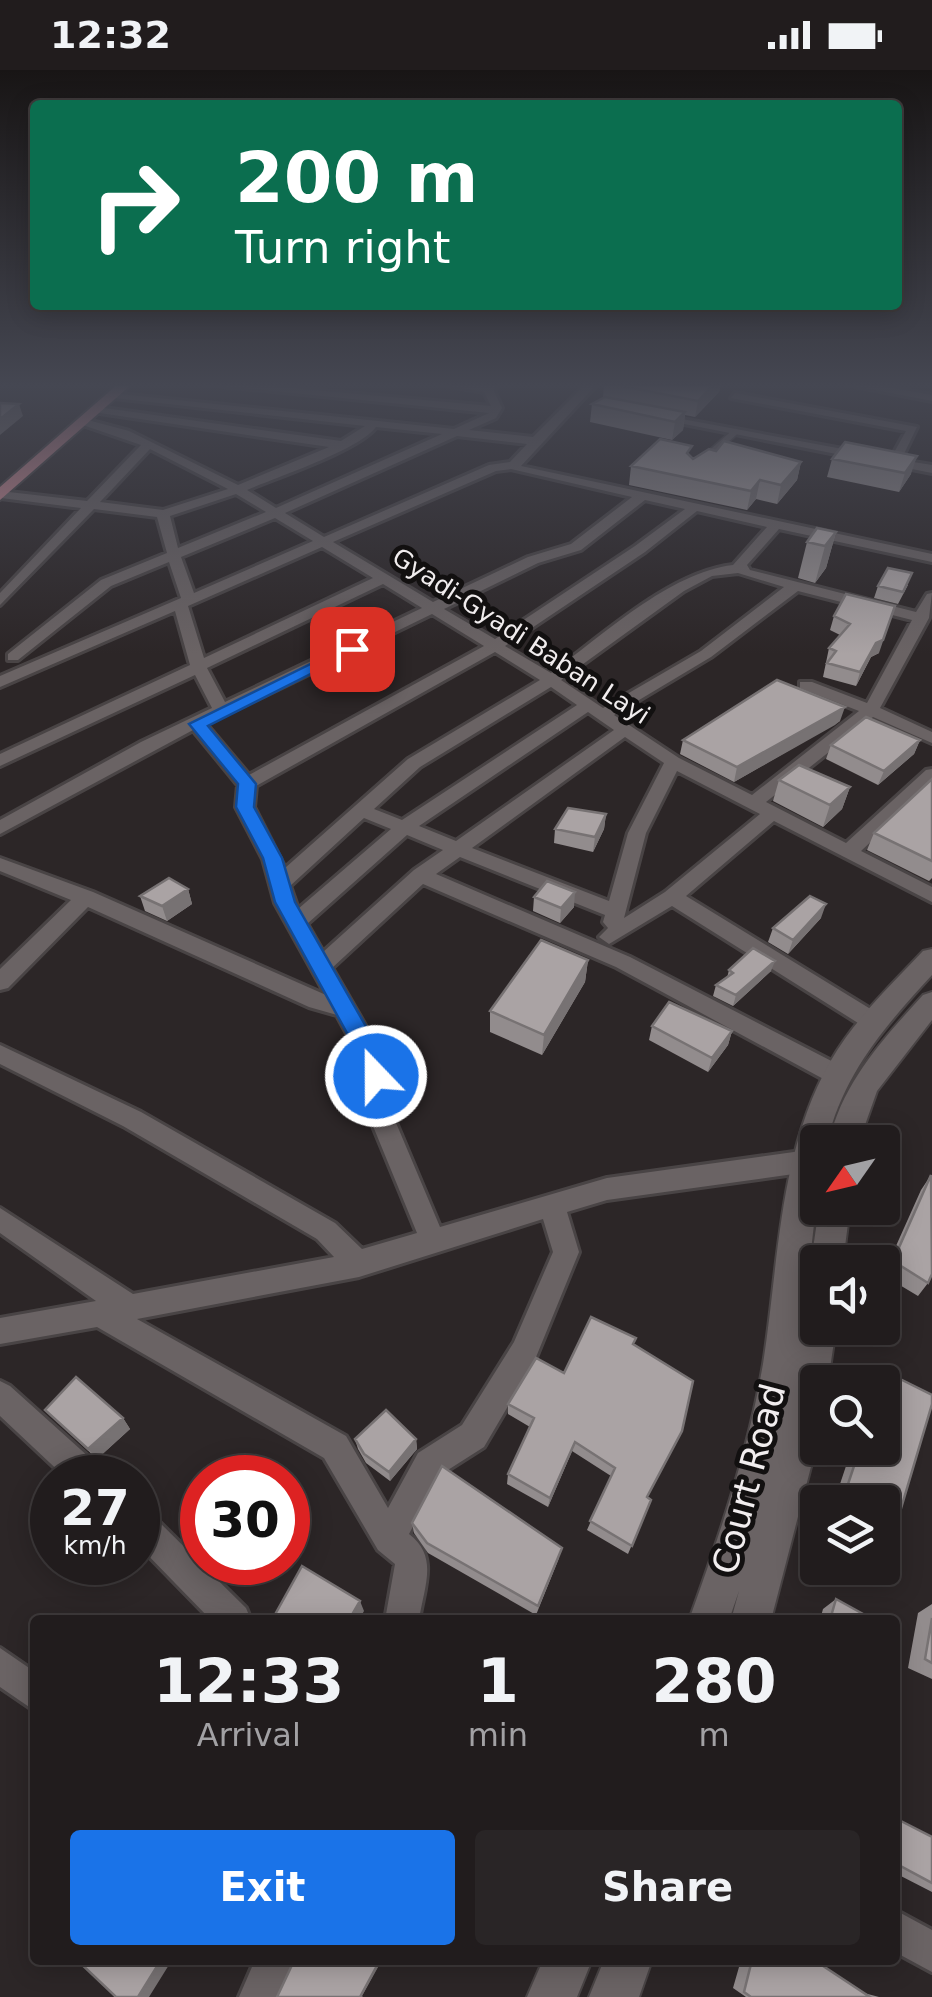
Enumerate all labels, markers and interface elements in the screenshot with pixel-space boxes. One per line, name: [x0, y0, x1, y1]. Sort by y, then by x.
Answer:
text: 12:32: [50, 13, 171, 57]
text: 200 m: [235, 137, 478, 219]
icon: right: [70, 140, 200, 270]
text: Turn right: [235, 221, 450, 274]
street label: Gyadi-Gyadi Baban Layi: [387, 542, 655, 730]
pin: [310, 607, 395, 692]
icon: arrive: [325, 622, 380, 677]
position arrow: [324, 1024, 428, 1128]
north arrow: [800, 1125, 900, 1225]
map controls: [800, 1125, 900, 1585]
button: sound: [800, 1245, 900, 1345]
button: search: [800, 1365, 900, 1465]
street label: Court Road: [704, 1380, 794, 1578]
speed limit sign: 30: [180, 1455, 310, 1585]
text: 27: [60, 1479, 130, 1537]
button: layers: [800, 1485, 900, 1585]
text: km/h: [63, 1531, 127, 1560]
text: 12:33: [153, 1646, 344, 1716]
text: 1: [477, 1646, 519, 1716]
text: 280: [651, 1646, 777, 1716]
text: Arrival: [197, 1716, 301, 1754]
text: min: [468, 1716, 528, 1754]
text: m: [698, 1716, 730, 1754]
button: Exit: [70, 1830, 455, 1945]
button: Share: [475, 1830, 860, 1945]

